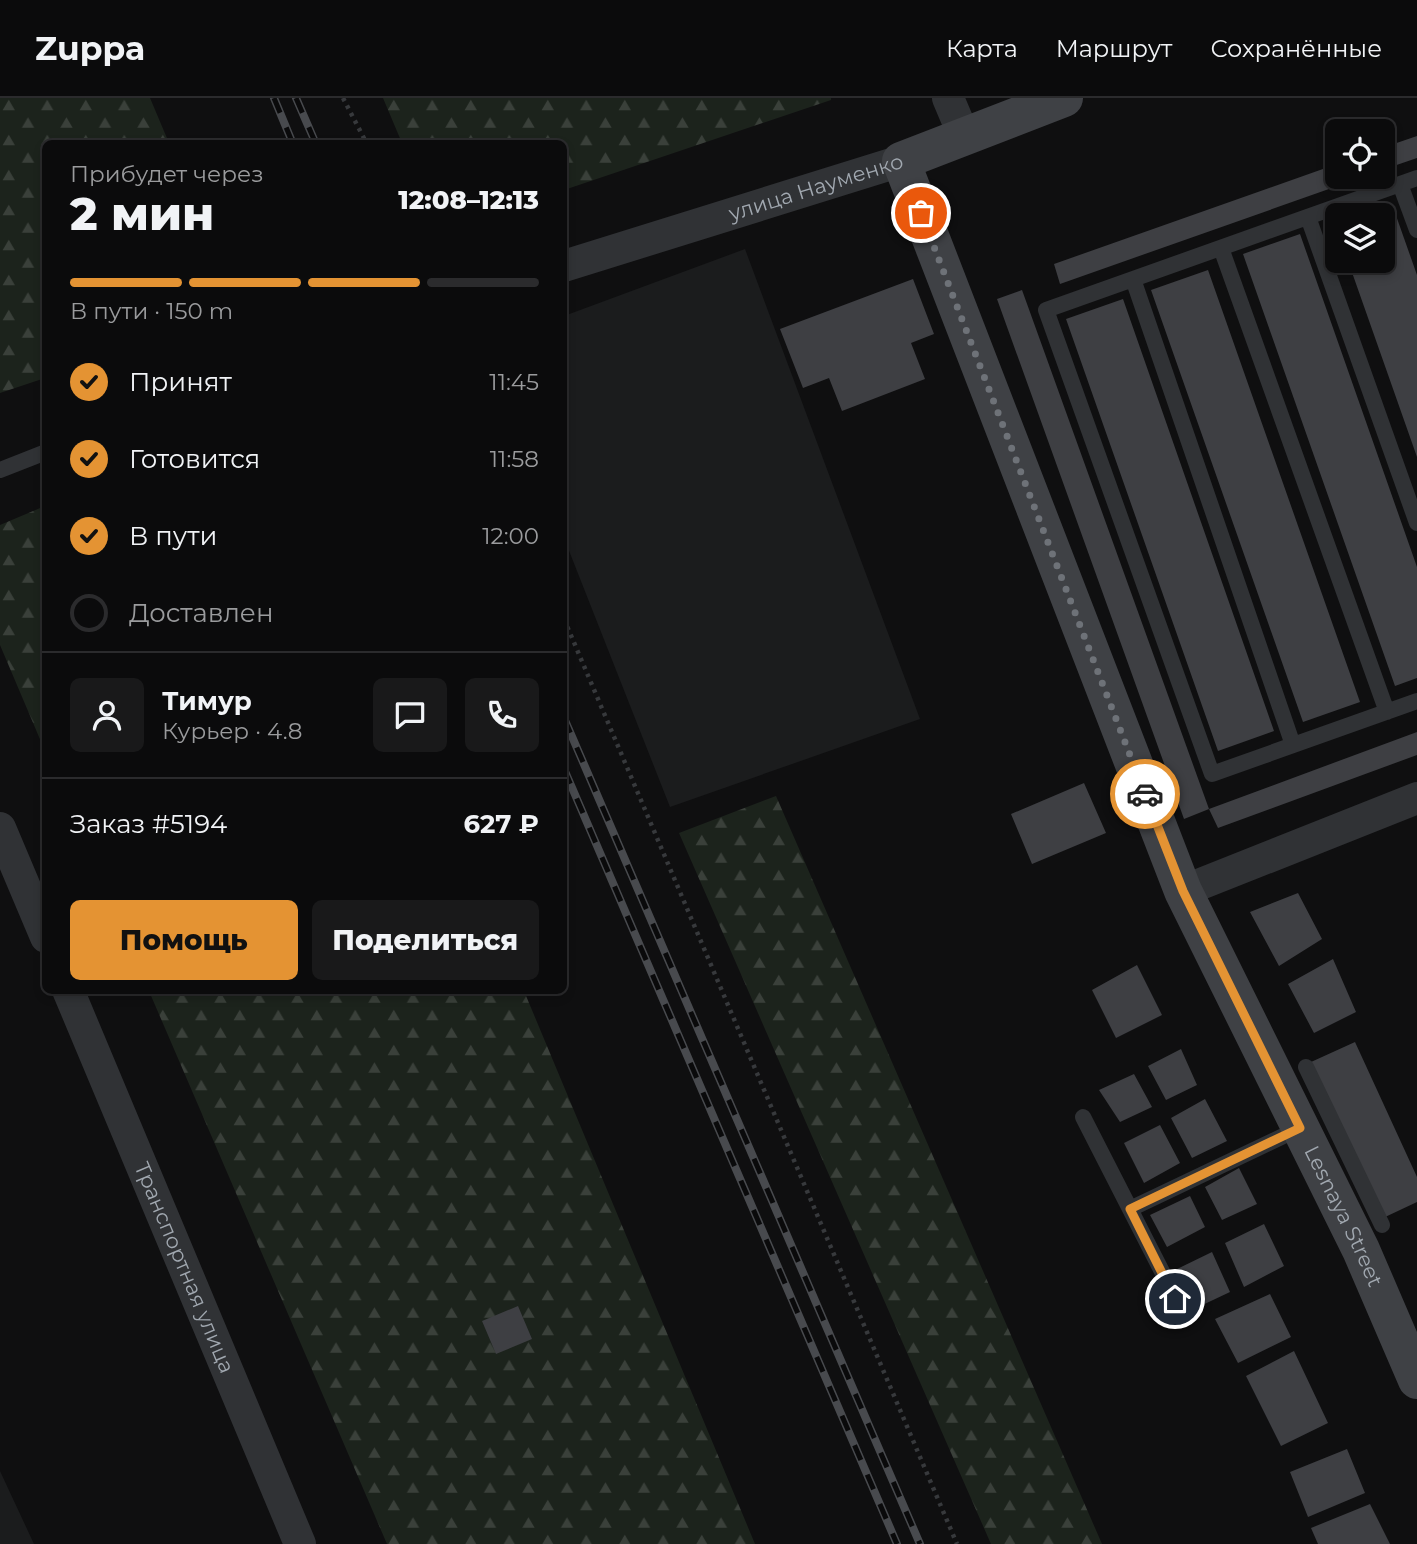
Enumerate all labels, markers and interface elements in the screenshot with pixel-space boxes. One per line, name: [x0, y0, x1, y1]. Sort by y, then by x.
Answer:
text: Zuppa: [35, 28, 145, 68]
text: Карта: [946, 34, 1018, 63]
text: Маршрут: [1056, 34, 1172, 63]
text: Сохранённые: [1210, 34, 1382, 63]
map controls: [1325, 119, 1395, 273]
button: locate: [1325, 119, 1395, 189]
street label: улица Науменко: [725, 148, 906, 226]
text: Прибудет через: [70, 160, 264, 188]
pin: [891, 183, 951, 243]
text: 12:08–12:13: [398, 184, 539, 216]
text: 2 мин: [70, 185, 214, 242]
icon: bag: [902, 194, 940, 232]
button: layers: [1325, 203, 1395, 273]
text: В пути · 150 m: [70, 297, 233, 325]
icon: check: [70, 363, 108, 401]
text: Принят: [129, 366, 232, 398]
text: 11:45: [489, 368, 539, 396]
icon: check: [70, 440, 108, 478]
text: Готовится: [129, 443, 260, 475]
text: 11:58: [490, 445, 539, 473]
icon: check: [70, 517, 108, 555]
text: В пути: [129, 520, 218, 552]
text: 12:00: [482, 522, 539, 550]
text: Доставлен: [129, 597, 274, 629]
button: person: [70, 678, 144, 752]
button: chat: [373, 678, 447, 752]
button: phone: [465, 678, 539, 752]
text: Тимур: [162, 685, 252, 717]
text: Курьер · 4.8: [162, 717, 302, 745]
courier: [1110, 759, 1180, 829]
icon: car: [1126, 775, 1164, 813]
text: Заказ #5194: [70, 808, 227, 840]
text: 627 ₽: [463, 808, 539, 840]
button: Помощь: [70, 900, 298, 980]
button: Поделиться: [312, 900, 539, 980]
street label: Lesnaya Street: [1299, 1141, 1388, 1290]
street label: Транспортная улица: [129, 1158, 240, 1377]
pin: [1145, 1269, 1205, 1329]
icon: home: [1156, 1280, 1194, 1318]

